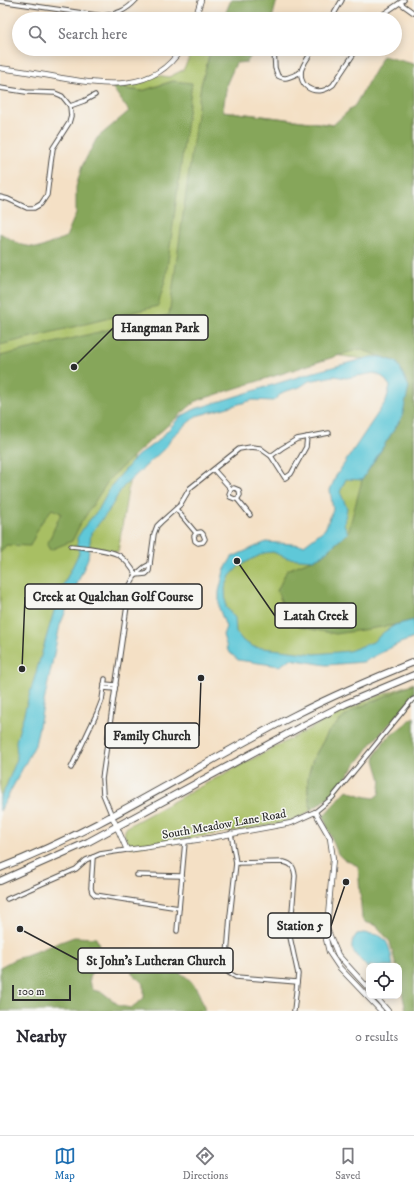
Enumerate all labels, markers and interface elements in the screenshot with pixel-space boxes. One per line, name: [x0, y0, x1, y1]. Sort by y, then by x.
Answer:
search box: [12, 12, 402, 56]
icon: search: [26, 23, 48, 45]
text: Search here: [58, 25, 127, 44]
callout: Hangman Park: [113, 315, 208, 340]
text: Hangman Park: [121, 320, 200, 337]
callout: Creek at Qualchan Golf Course: [25, 584, 202, 609]
text: Creek at Qualchan Golf Course: [33, 589, 194, 605]
callout: Latah Creek: [275, 603, 356, 628]
text: Latah Creek: [284, 608, 349, 624]
callout: Family Church: [105, 723, 199, 748]
text: Family Church: [113, 728, 191, 745]
street label: South Meadow Lane Road: [161, 806, 287, 843]
callout: Station 5: [268, 913, 331, 938]
text: Station 5: [277, 918, 324, 934]
callout: St John's Lutheran Church: [78, 948, 233, 973]
text: St John's Lutheran Church: [86, 953, 226, 970]
map controls: [366, 963, 402, 999]
button: locate: [366, 963, 402, 999]
scale bar: [12, 983, 71, 1002]
text: 100 m: [18, 985, 44, 999]
text: Nearby: [16, 1026, 66, 1048]
text: 0 results: [355, 1029, 398, 1045]
tab: Map: [54, 1145, 76, 1183]
tab: Directions: [183, 1145, 228, 1183]
tab: Saved: [335, 1145, 360, 1183]

